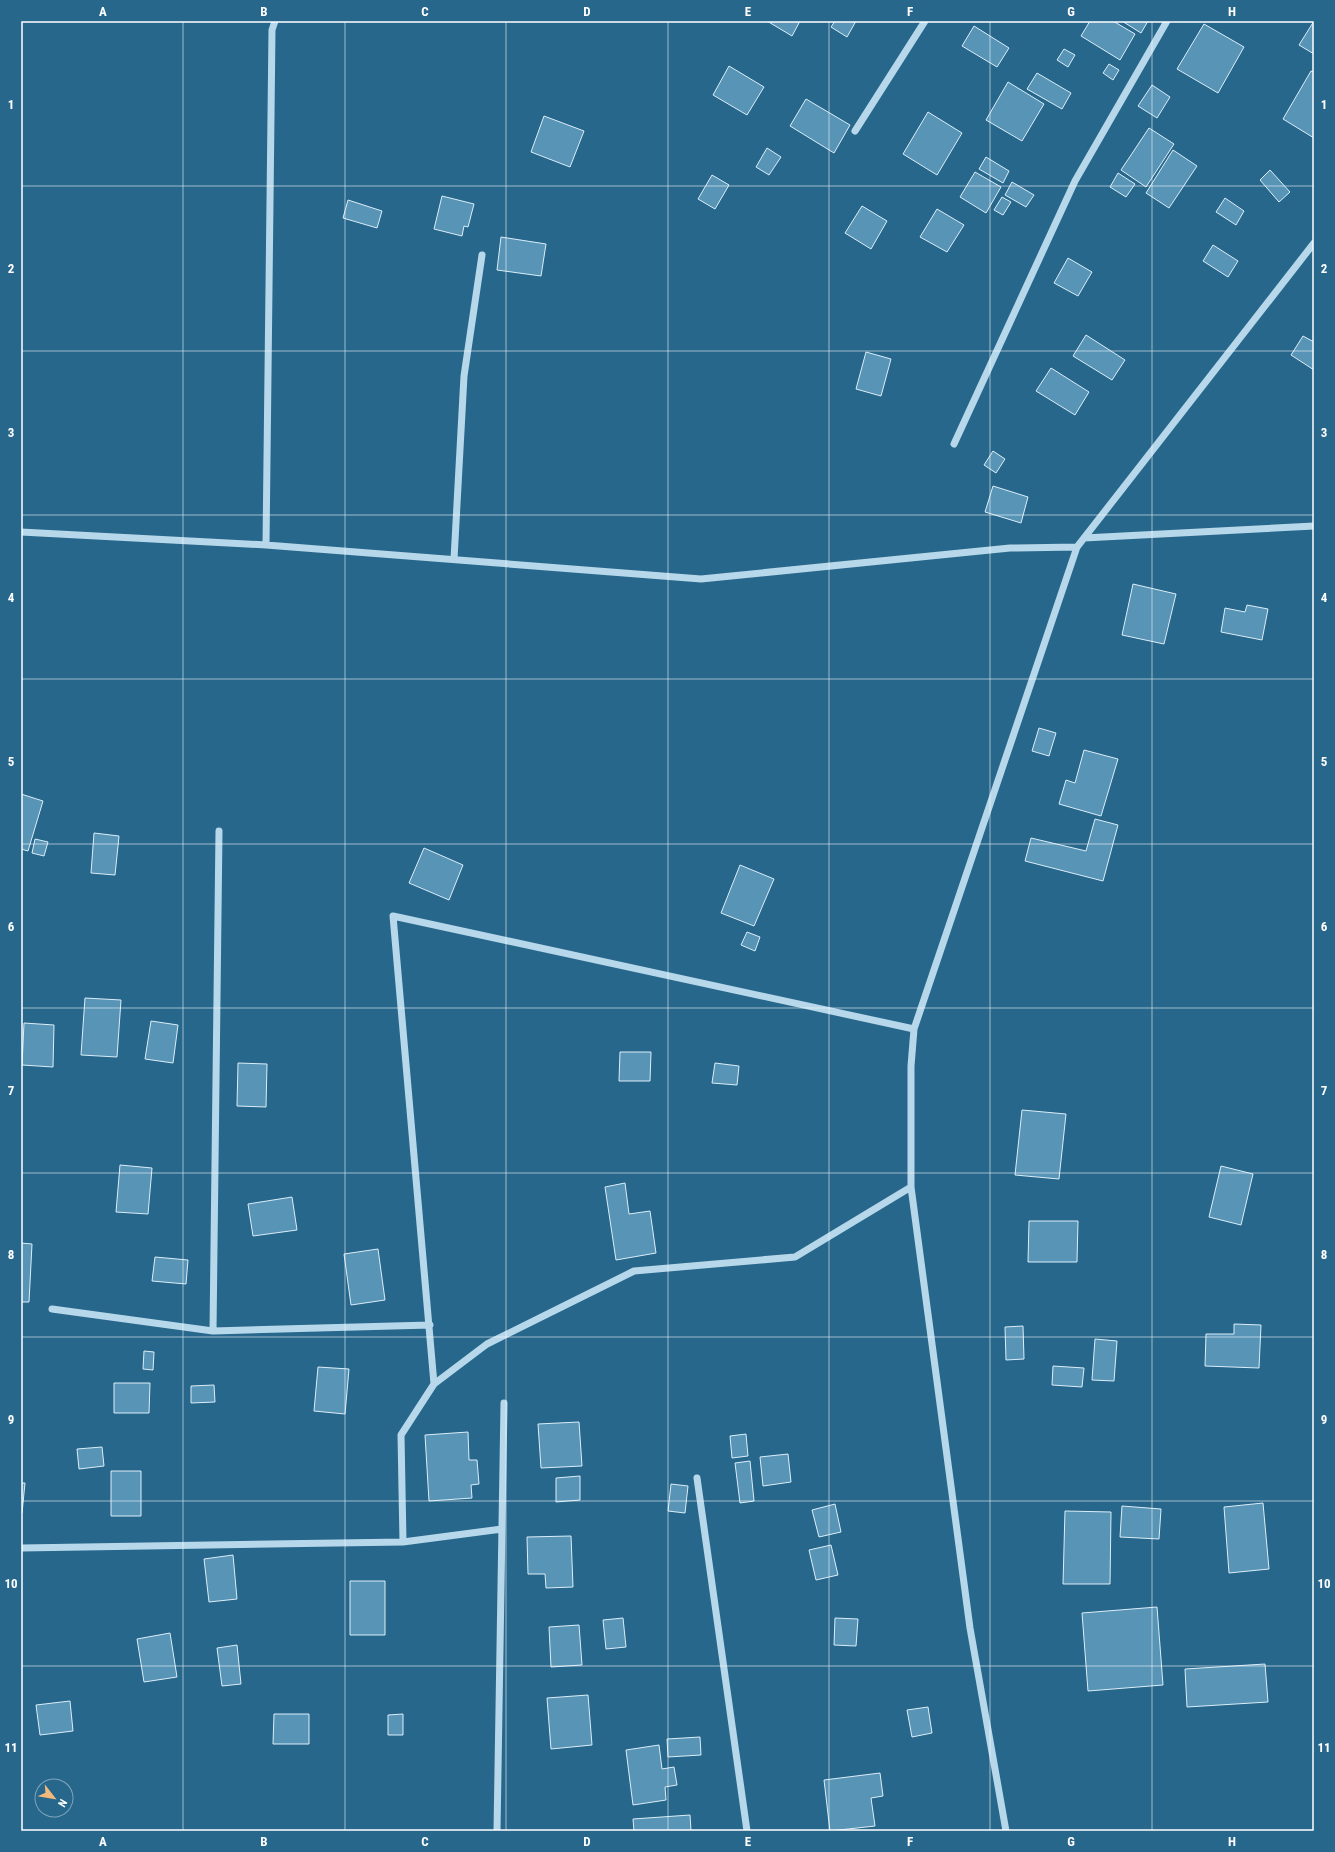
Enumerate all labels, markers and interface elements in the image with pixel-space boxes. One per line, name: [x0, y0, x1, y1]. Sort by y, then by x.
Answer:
text: A: [99, 4, 107, 19]
text: B: [260, 4, 268, 19]
text: C: [421, 4, 429, 19]
text: D: [583, 4, 591, 19]
text: E: [745, 4, 752, 19]
text: F: [907, 4, 913, 19]
text: G: [1067, 4, 1075, 19]
text: H: [1228, 4, 1236, 19]
text: 1: [8, 97, 14, 112]
text: 1: [1321, 97, 1327, 112]
text: 2: [8, 261, 15, 276]
text: 2: [1321, 261, 1328, 276]
text: 3: [8, 425, 14, 440]
text: 3: [1321, 425, 1327, 440]
text: 4: [8, 590, 15, 605]
text: 4: [1321, 590, 1328, 605]
text: 5: [8, 754, 15, 769]
text: 5: [1321, 754, 1328, 769]
text: 6: [8, 919, 15, 934]
text: 6: [1321, 919, 1328, 934]
text: 7: [8, 1083, 15, 1098]
text: 7: [1321, 1083, 1328, 1098]
text: 8: [8, 1247, 14, 1262]
text: 8: [1321, 1247, 1327, 1262]
text: 9: [8, 1412, 14, 1427]
text: 9: [1321, 1412, 1327, 1427]
text: 10: [4, 1576, 18, 1591]
text: 10: [1317, 1576, 1331, 1591]
text: 11: [4, 1740, 18, 1755]
text: 11: [1317, 1740, 1331, 1755]
north arrow: [34, 1778, 74, 1818]
text: N: [55, 1797, 69, 1809]
text: A: [99, 1834, 107, 1849]
text: B: [260, 1834, 268, 1849]
text: C: [421, 1834, 429, 1849]
text: D: [583, 1834, 591, 1849]
text: E: [745, 1834, 752, 1849]
text: F: [907, 1834, 913, 1849]
text: G: [1067, 1834, 1075, 1849]
text: H: [1228, 1834, 1236, 1849]

